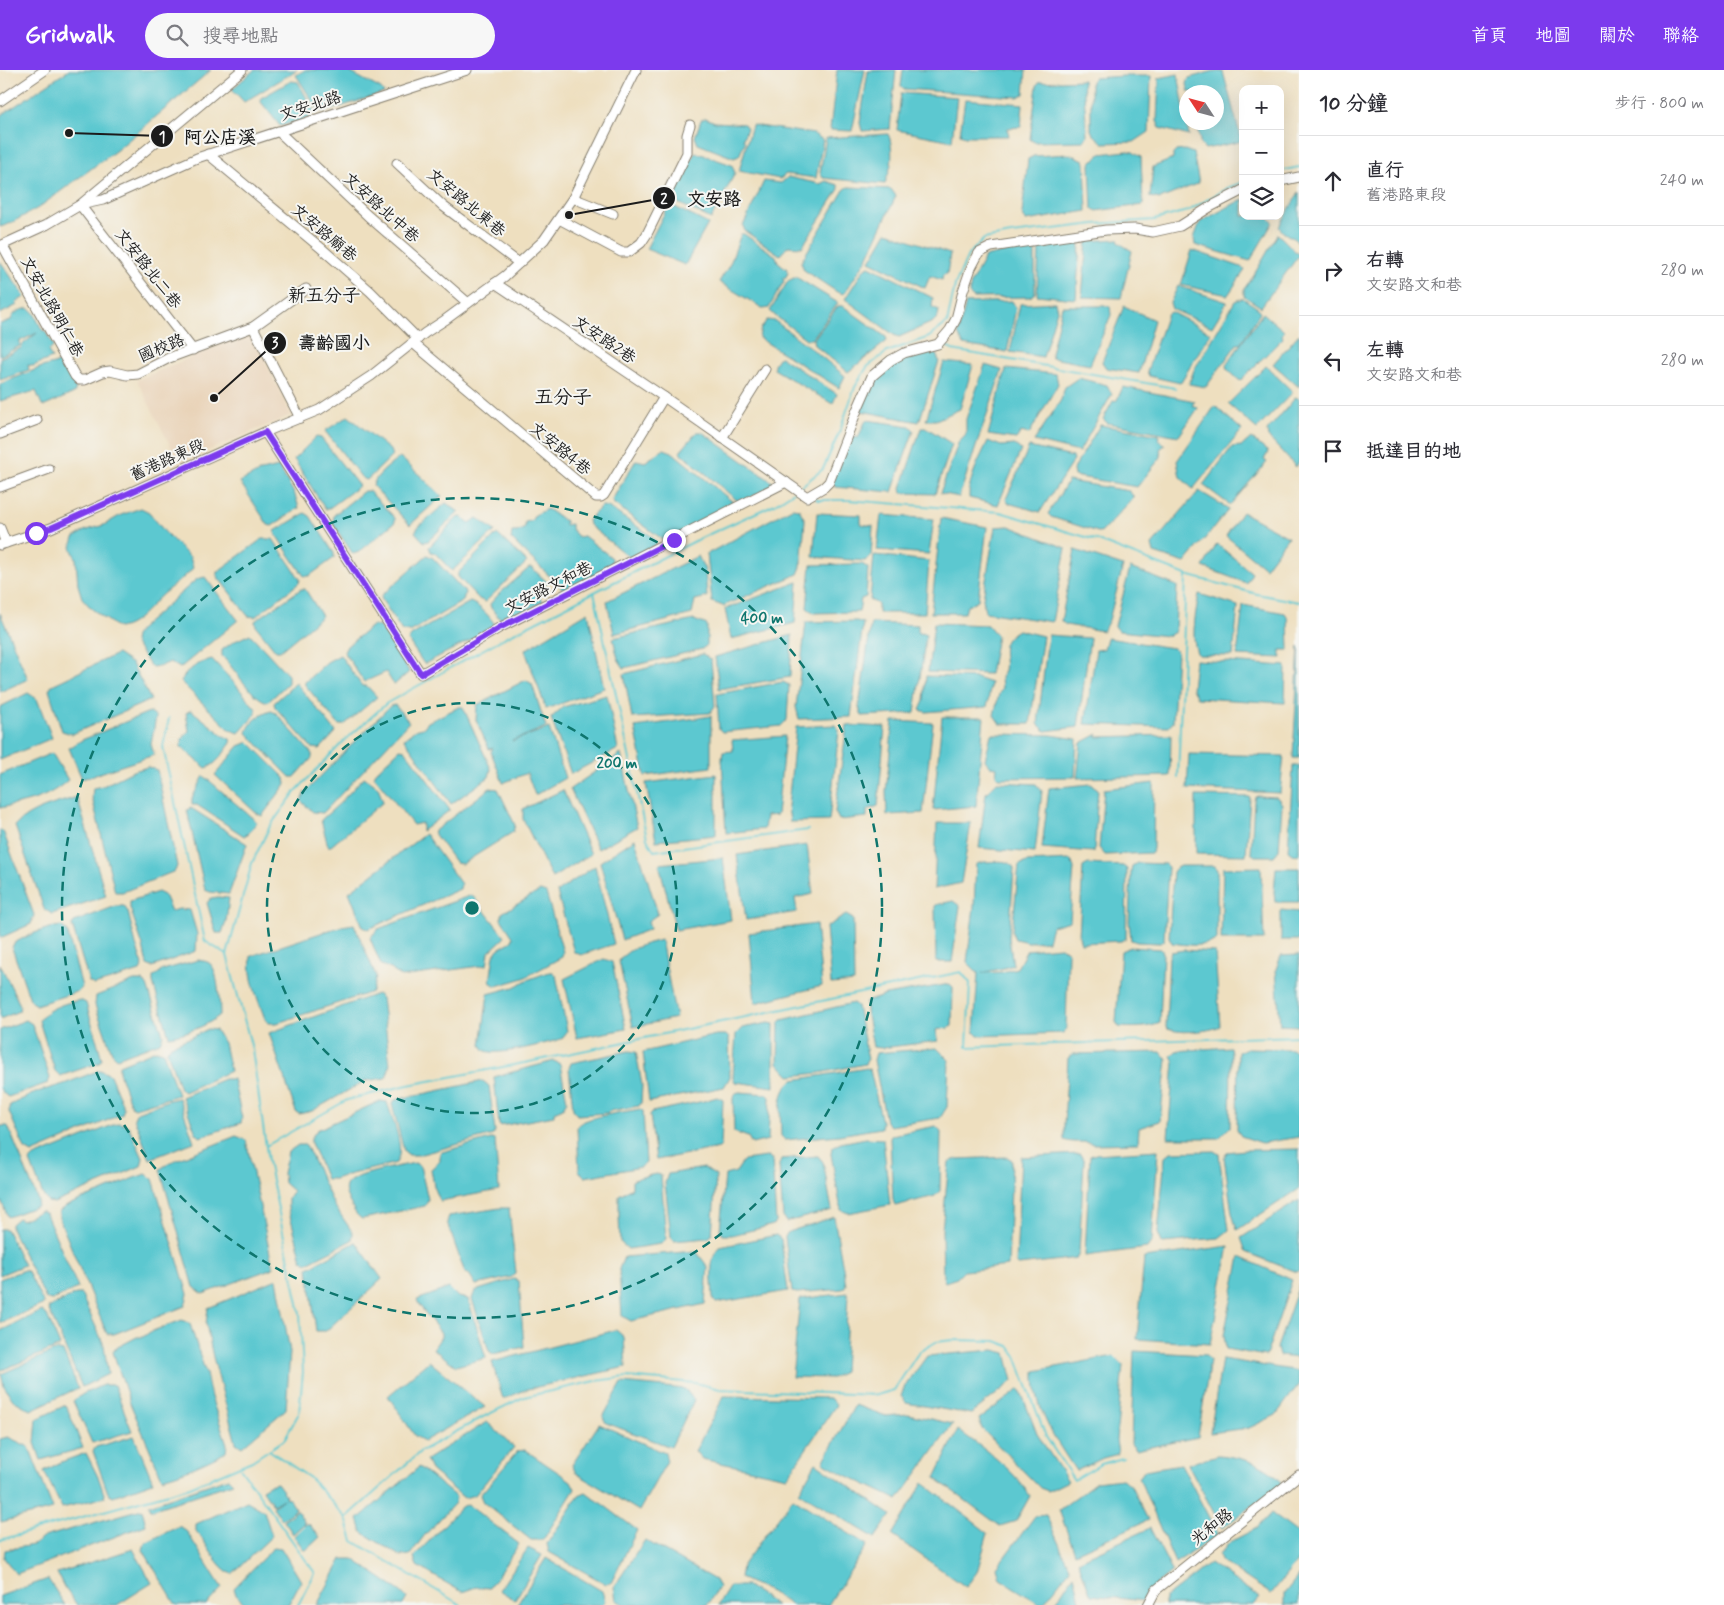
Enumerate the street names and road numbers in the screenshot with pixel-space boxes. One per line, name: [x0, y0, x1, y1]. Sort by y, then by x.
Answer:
street label: 文安北路: [277, 87, 344, 126]
street label: 文安路北東巷: [423, 164, 510, 242]
street label: 文安路北中巷: [338, 168, 424, 248]
street label: 文安路廟巷: [287, 199, 361, 267]
street label: 文安路北二巷: [110, 225, 186, 313]
street label: 文安北路明仁巷: [15, 253, 88, 361]
street label: 文安路2巷: [569, 311, 640, 369]
street label: 國校路: [135, 329, 188, 367]
street label: 文安路4巷: [525, 418, 595, 480]
street label: 舊港路東段: [127, 435, 208, 486]
street label: 文安路文和巷: [501, 557, 596, 619]
street label: 光和路: [1187, 1504, 1237, 1550]

